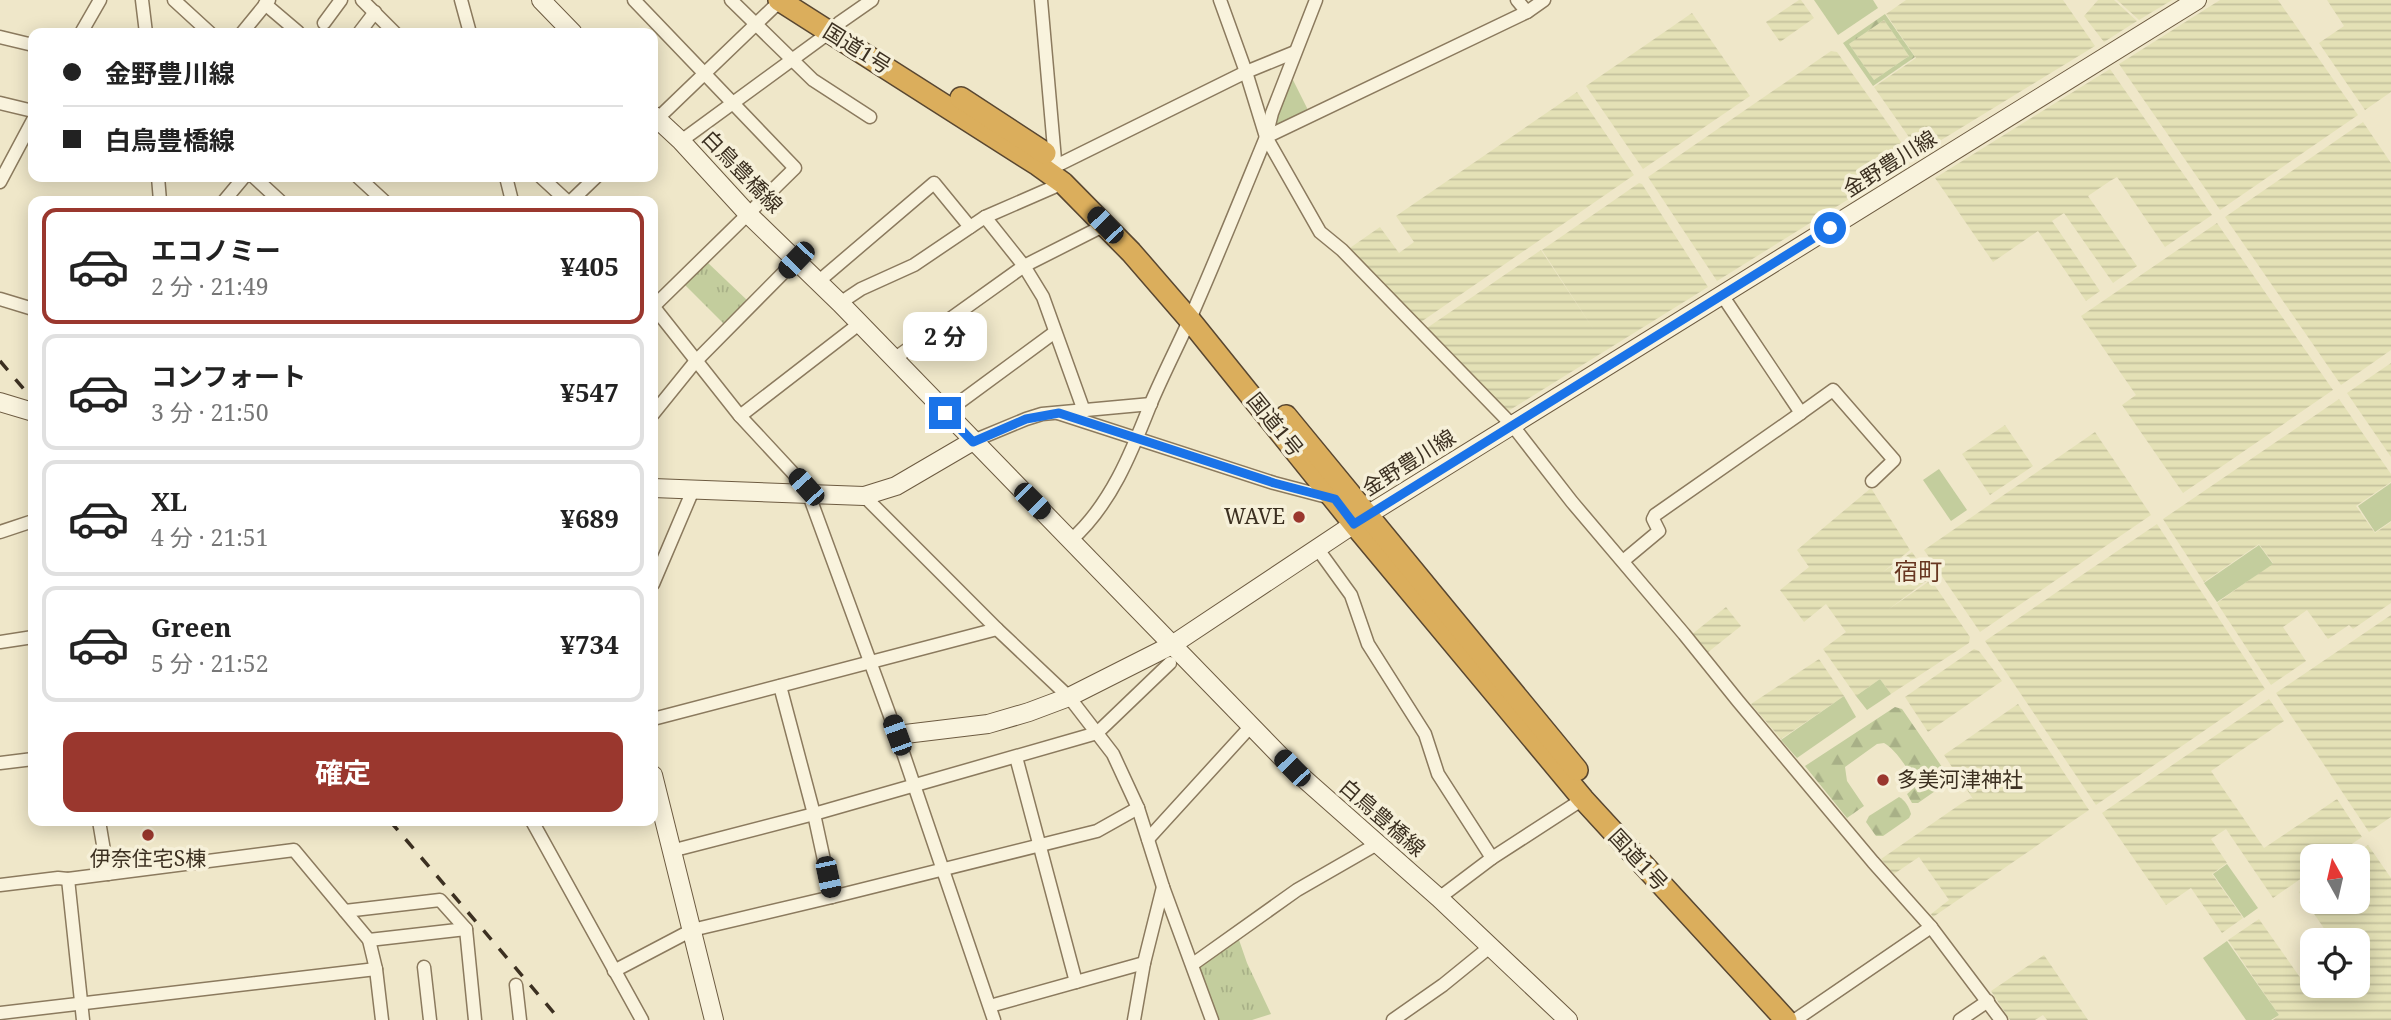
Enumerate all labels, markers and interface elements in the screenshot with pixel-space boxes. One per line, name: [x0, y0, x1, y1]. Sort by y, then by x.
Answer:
street label: 国道1号: [818, 16, 897, 80]
text: 金野豊川線: [105, 55, 235, 91]
text: 白鳥豊橋線: [105, 122, 235, 158]
street label: 金野豊川線: [1838, 123, 1941, 203]
street label: 白鳥豊橋線: [696, 124, 789, 219]
car: [1083, 203, 1128, 247]
route start: [1814, 212, 1846, 244]
text: エコノミー: [151, 232, 281, 268]
icon: car: [67, 235, 130, 298]
car: [774, 238, 819, 282]
text: ¥405: [560, 248, 619, 284]
text: 2 分 · 21:49: [151, 270, 269, 302]
callout: 2 分: [903, 312, 987, 360]
text: 2 分: [924, 320, 966, 352]
text: コンフォート: [151, 358, 306, 394]
icon: car: [67, 361, 130, 424]
text: ¥547: [560, 374, 619, 410]
street label: 国道1号: [1241, 387, 1310, 462]
text: 3 分 · 21:50: [151, 396, 269, 428]
route end: [929, 397, 961, 429]
street label: 金野豊川線: [1357, 422, 1460, 502]
car: [785, 464, 828, 510]
car: [1010, 479, 1055, 523]
text: XL: [151, 483, 187, 519]
icon: car: [67, 487, 130, 550]
text: ¥689: [560, 500, 619, 536]
place label: WAVE: [1224, 502, 1285, 530]
marker: WAVE: [1291, 509, 1307, 525]
text: 4 分 · 21:51: [151, 521, 269, 553]
district label: 宿町: [1894, 554, 1942, 587]
text: Green: [151, 609, 232, 645]
icon: car: [67, 613, 130, 676]
text: ¥734: [560, 626, 619, 662]
text: 5 分 · 21:52: [151, 647, 269, 679]
car: [880, 712, 915, 758]
button: 確定: [63, 732, 623, 812]
car: [1270, 746, 1315, 790]
place label: 多美河津神社: [1897, 765, 2023, 793]
street label: 白鳥豊橋線: [1334, 772, 1431, 862]
marker: 多美河津神社: [1875, 772, 1891, 788]
street label: 国道1号: [1603, 822, 1674, 896]
marker: 伊奈住宅S棟: [140, 827, 156, 843]
place label: 伊奈住宅S棟: [90, 844, 206, 872]
north arrow: [2300, 844, 2370, 914]
map controls: [2300, 844, 2370, 998]
car: [814, 854, 843, 900]
button: locate: [2300, 928, 2370, 998]

